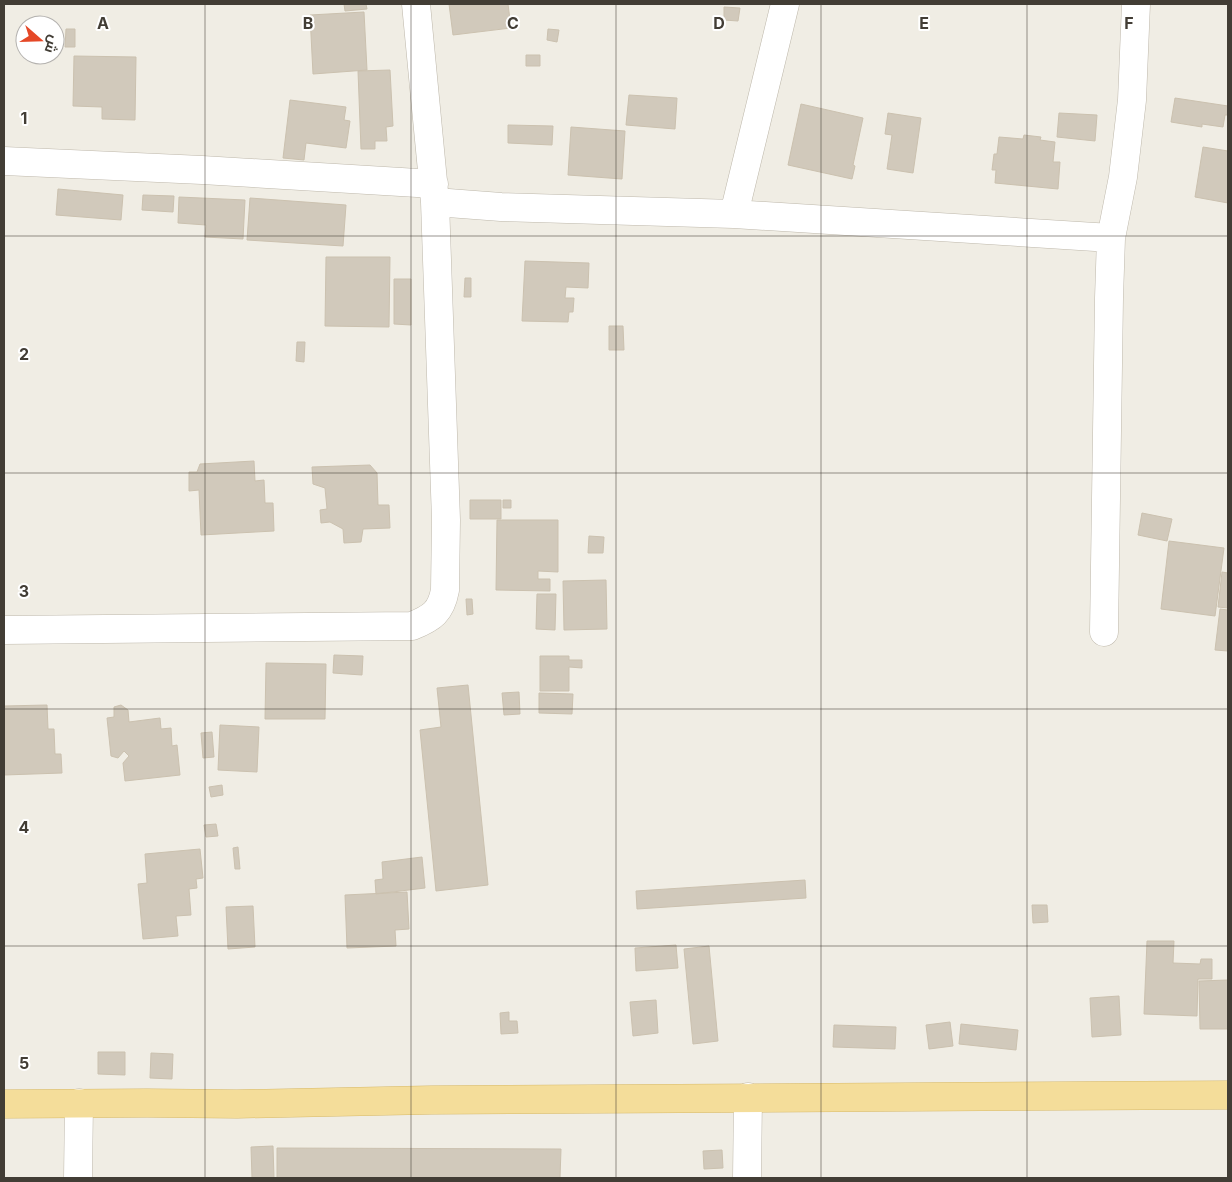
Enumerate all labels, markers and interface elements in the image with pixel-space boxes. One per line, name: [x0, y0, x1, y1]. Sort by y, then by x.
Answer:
text: A: [97, 13, 109, 33]
text: B: [303, 13, 313, 33]
text: C: [507, 13, 519, 33]
text: D: [713, 13, 725, 33]
text: E: [919, 13, 929, 33]
text: F: [1124, 13, 1134, 33]
north arrow: [15, 15, 65, 65]
text: ش: [41, 33, 64, 56]
text: 1: [21, 108, 27, 128]
text: 2: [19, 344, 29, 364]
text: 3: [19, 581, 29, 601]
text: 4: [19, 817, 30, 837]
text: 5: [19, 1053, 29, 1073]

